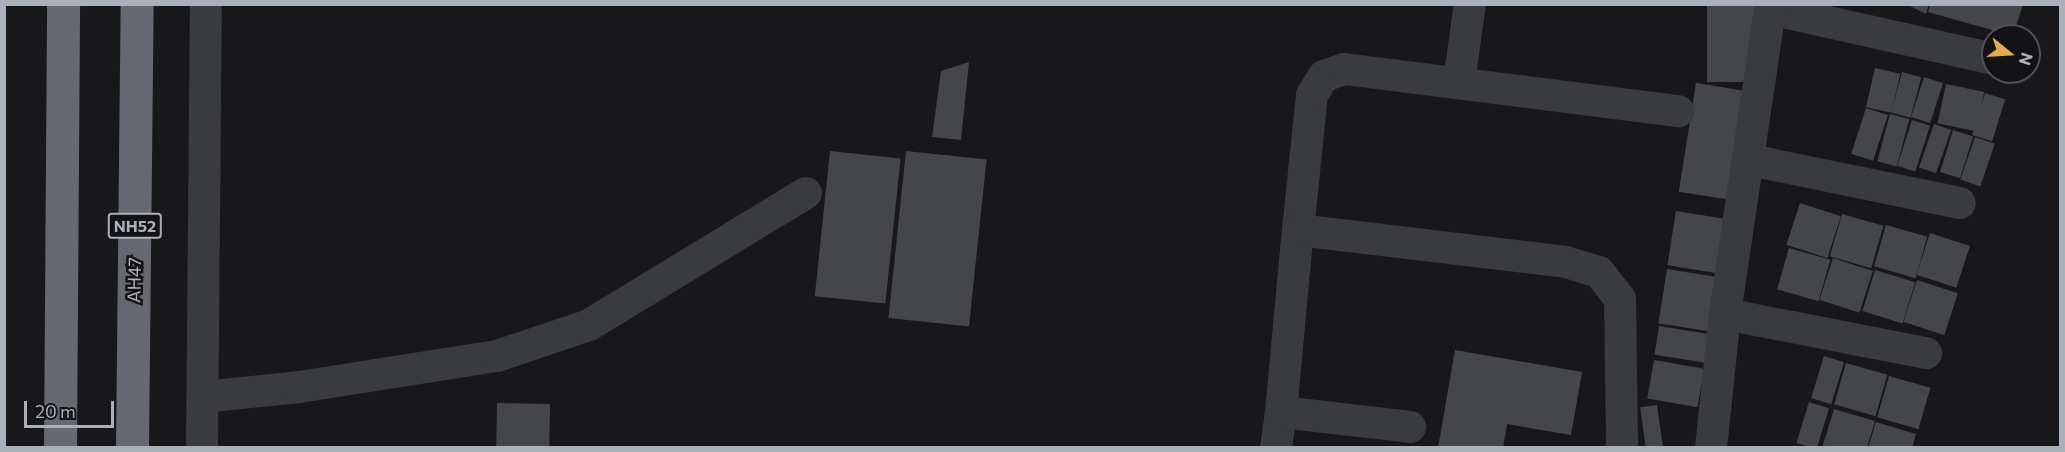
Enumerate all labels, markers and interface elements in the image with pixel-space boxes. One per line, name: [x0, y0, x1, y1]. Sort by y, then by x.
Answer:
north arrow: [1981, 24, 2041, 84]
text: N: [2016, 50, 2038, 68]
road number: NH52: [106, 213, 164, 239]
street label: AH47: [123, 257, 145, 303]
scale bar: [27, 389, 117, 427]
text: 20 m: [35, 400, 76, 422]

